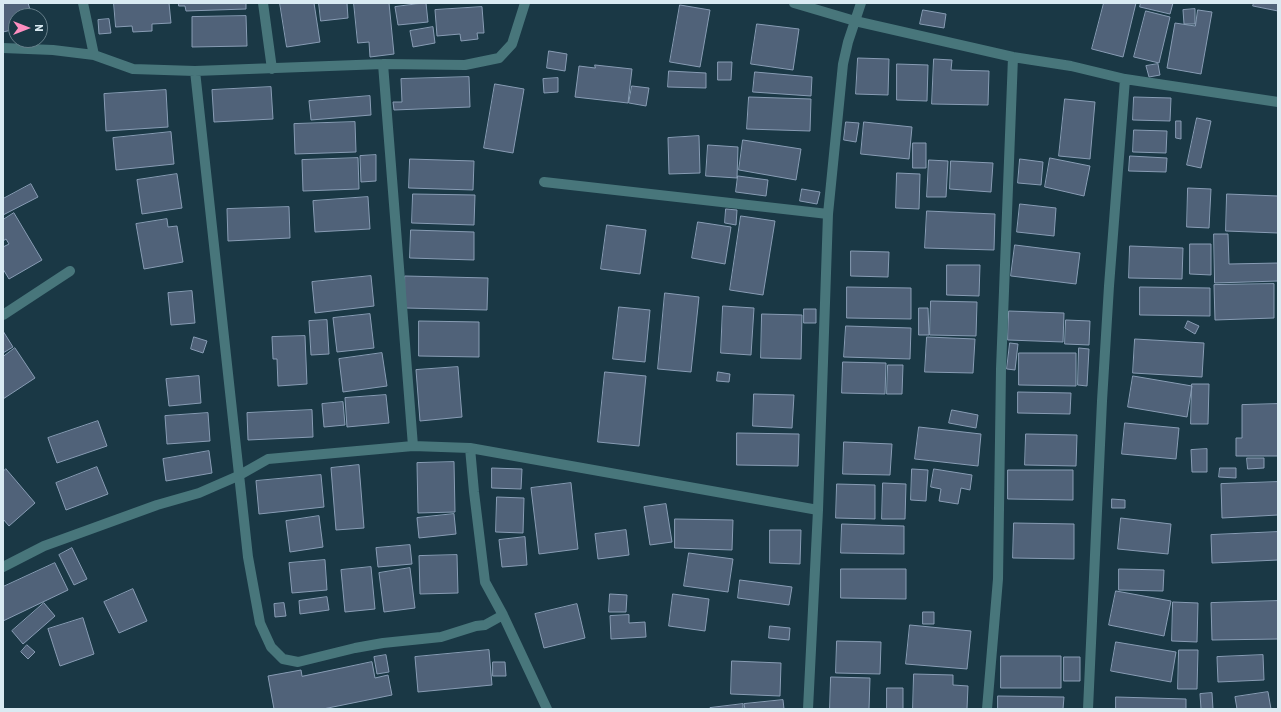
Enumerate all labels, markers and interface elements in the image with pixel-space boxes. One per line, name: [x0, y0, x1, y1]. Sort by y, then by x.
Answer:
north arrow: [8, 8, 48, 48]
text: N: [33, 24, 46, 32]

